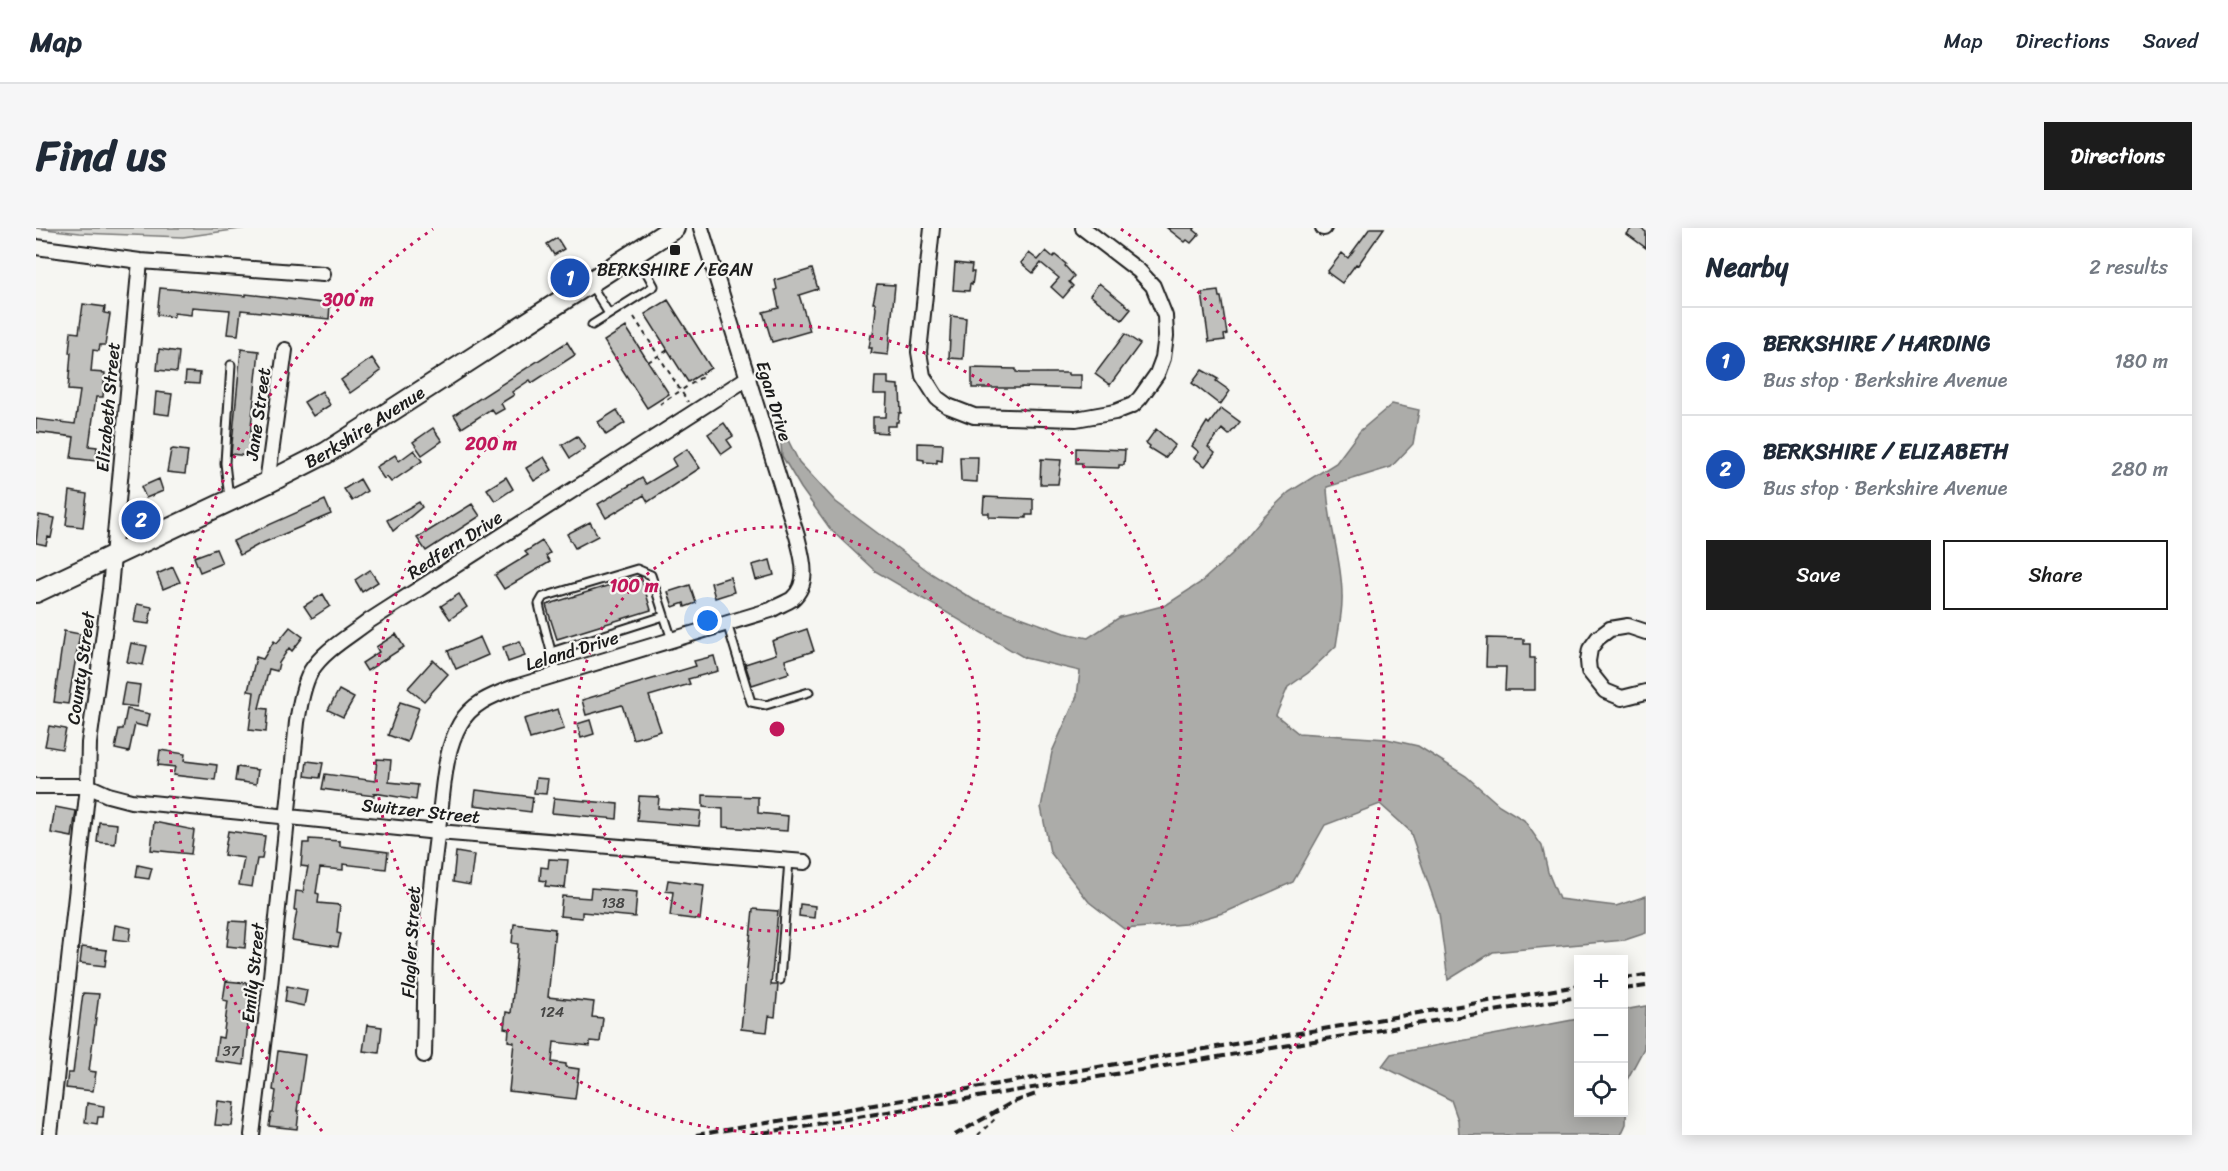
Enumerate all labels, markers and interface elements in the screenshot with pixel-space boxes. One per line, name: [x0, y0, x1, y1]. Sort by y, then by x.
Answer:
text: Map: [30, 17, 82, 66]
text: Map: [1944, 22, 1982, 60]
text: Directions: [2015, 22, 2110, 60]
text: Saved: [2143, 22, 2198, 60]
text: Find us: [36, 119, 166, 193]
button: Directions: [2044, 122, 2192, 190]
marker: BERKSHIRE / EGAN: [668, 243, 682, 257]
text: Nearby: [1706, 244, 1788, 290]
text: 2 results: [2089, 250, 2168, 285]
place label: BERKSHIRE / EGAN: [597, 254, 754, 286]
pin: 1: [550, 256, 590, 300]
text: 300 m: [321, 284, 374, 316]
text: BERKSHIRE / HARDING: [1763, 324, 1991, 363]
street label: Elizabeth Street: [86, 341, 130, 473]
text: 1: [1721, 344, 1730, 379]
text: 180 m: [2114, 344, 2168, 379]
street label: Egan Drive: [747, 357, 801, 446]
text: Bus stop · Berkshire Avenue: [1763, 363, 2007, 398]
street label: Jane Street: [236, 365, 280, 463]
street label: Berkshire Avenue: [299, 377, 432, 477]
text: 200 m: [464, 428, 517, 460]
text: BERKSHIRE / ELIZABETH: [1763, 432, 2009, 471]
text: 2: [1720, 452, 1731, 487]
text: 280 m: [2111, 452, 2168, 487]
text: Bus stop · Berkshire Avenue: [1763, 471, 2007, 506]
pin: 2: [122, 498, 160, 542]
street label: Redfern Drive: [400, 502, 510, 588]
button: Save: [1706, 540, 1931, 610]
button: Share: [1943, 540, 2168, 610]
text: 100 m: [610, 570, 659, 602]
your location: [693, 606, 722, 635]
street label: County Street: [57, 609, 105, 727]
street label: Leland Drive: [521, 622, 623, 680]
centre of rings: [767, 719, 787, 739]
street label: Switzer Street: [360, 789, 482, 833]
street label: Flagler Street: [392, 885, 430, 999]
house number: 138: [601, 890, 625, 916]
street label: Emily Street: [232, 921, 274, 1024]
map controls: [1574, 955, 1628, 1117]
button: +: [1574, 955, 1628, 1009]
house number: 124: [540, 999, 564, 1025]
button: −: [1574, 1009, 1628, 1063]
house number: 37: [223, 1038, 241, 1064]
button: locate: [1574, 1063, 1628, 1117]

